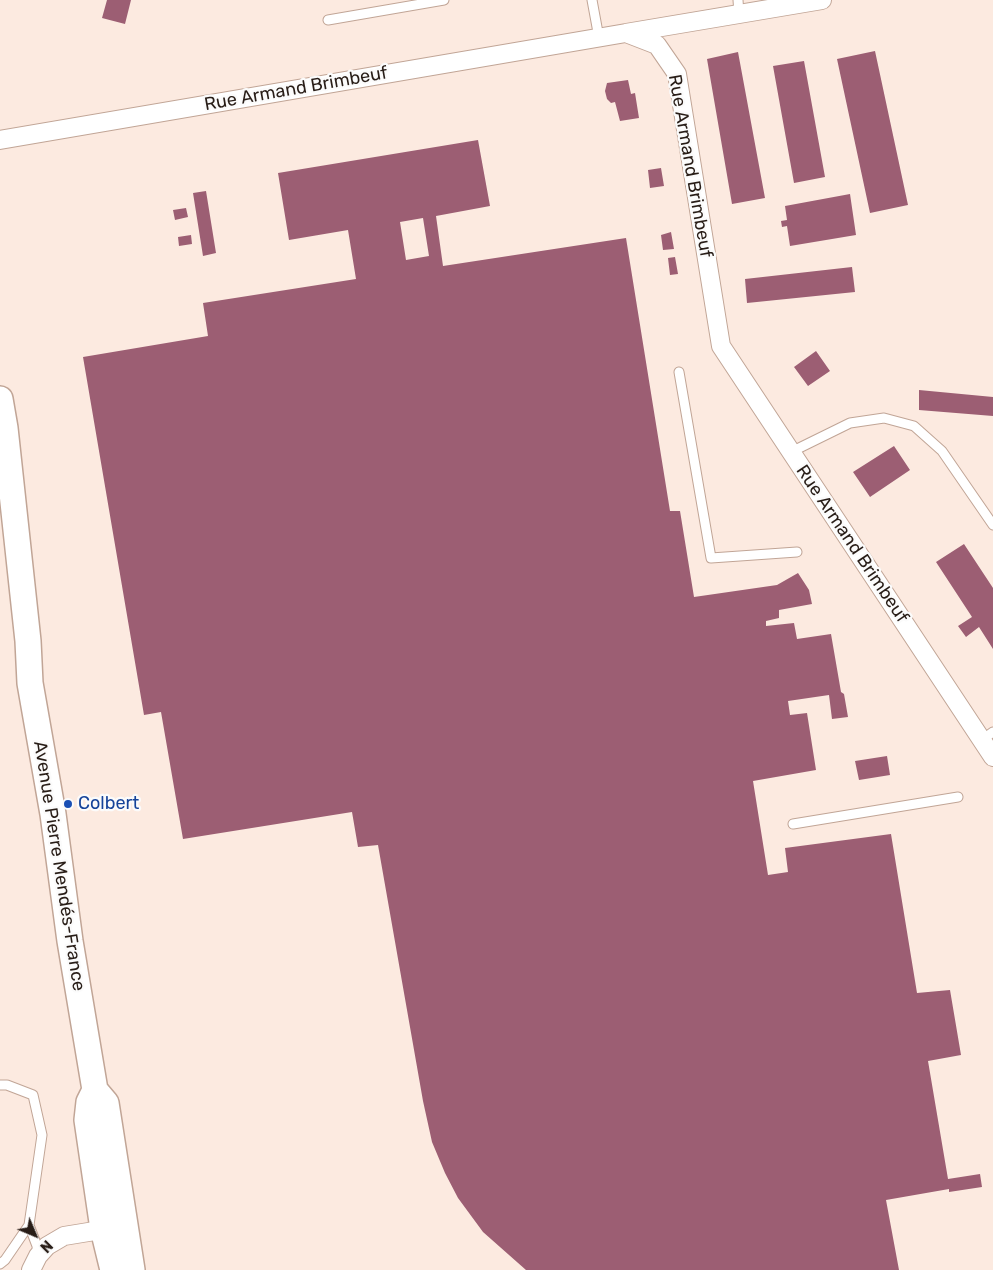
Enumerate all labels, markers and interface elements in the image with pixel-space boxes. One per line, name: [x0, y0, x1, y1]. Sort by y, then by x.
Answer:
street label: Rue Armand Brimbeuf: [203, 62, 389, 116]
street label: Rue Armand Brimbeuf: [663, 73, 717, 259]
street label: Rue Armand Brimbeuf: [791, 461, 913, 627]
street label: Avenue Pierre Mendés-France: [29, 739, 89, 993]
place label: Colbert: [78, 793, 139, 815]
marker: Colbert: [62, 798, 74, 810]
north arrow: [10, 1210, 60, 1260]
text: N: [36, 1236, 56, 1256]

